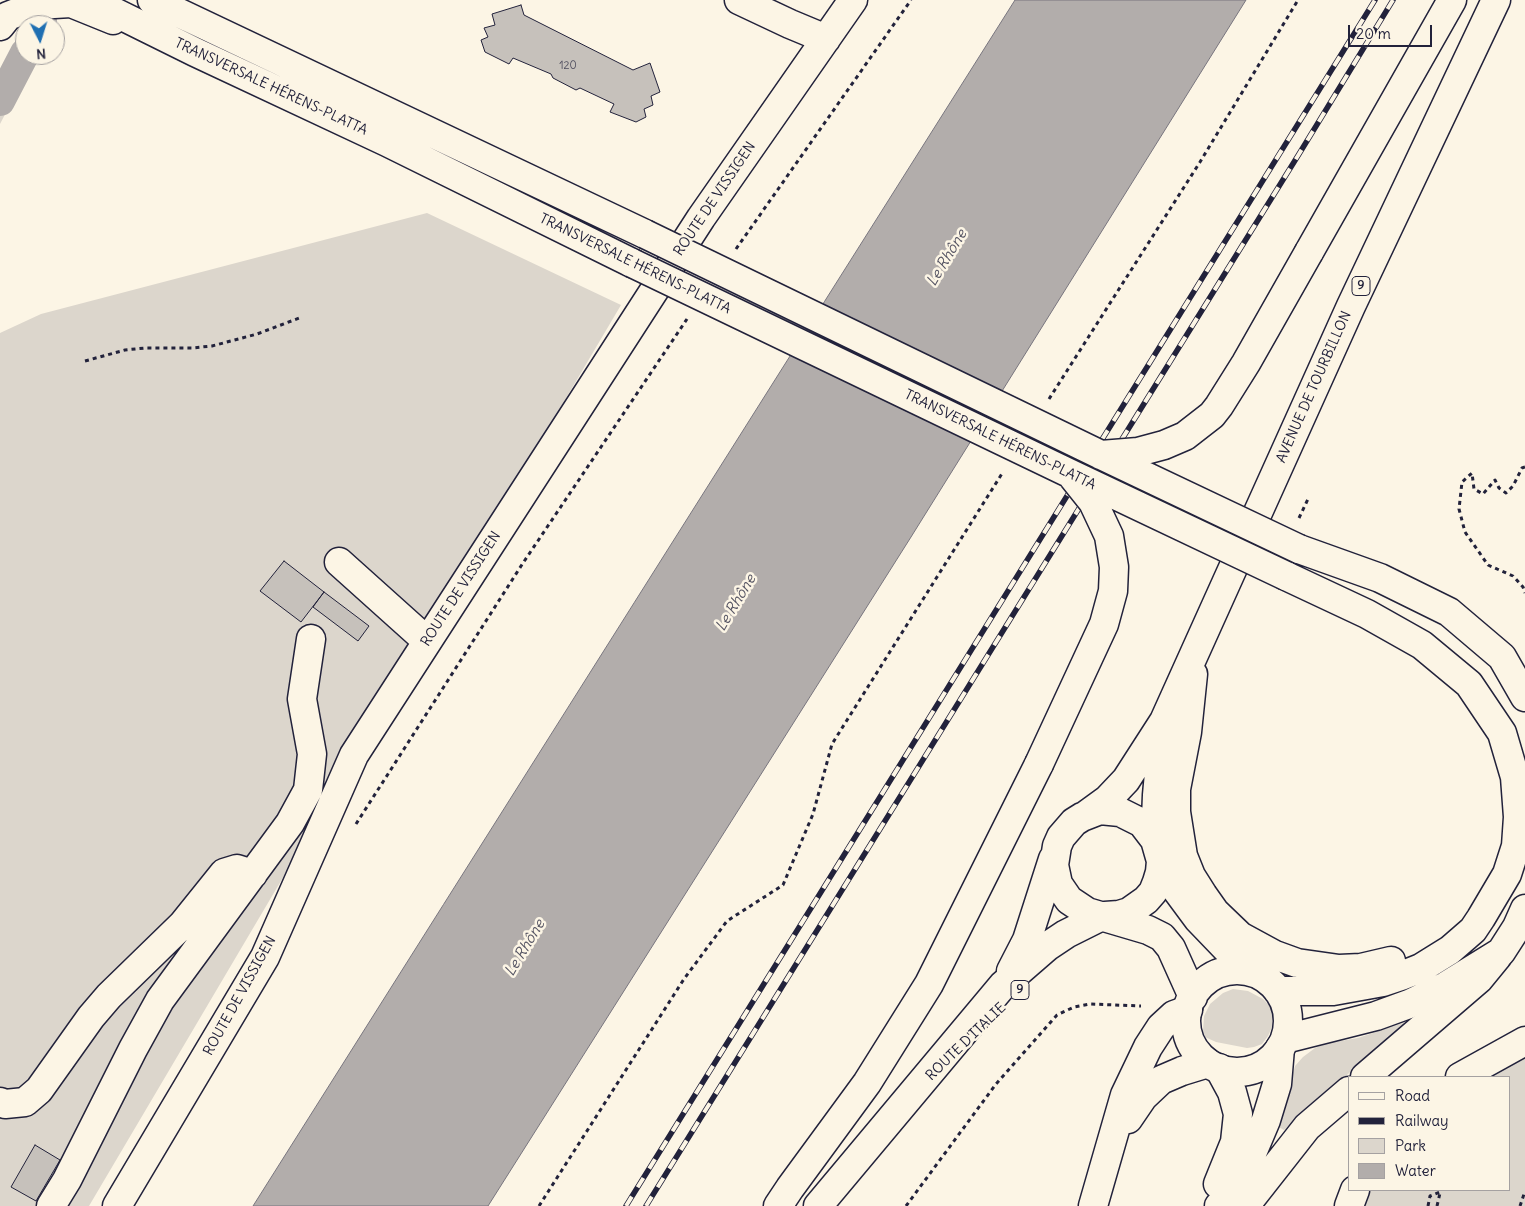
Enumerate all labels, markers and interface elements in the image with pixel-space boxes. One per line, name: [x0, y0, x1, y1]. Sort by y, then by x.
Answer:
north arrow: [15, 15, 65, 65]
scale bar: [1350, 15, 1434, 47]
text: 20 m: [1356, 24, 1391, 43]
street label: TRANSVERSALE HÉRENS-PLATTA: [172, 35, 370, 139]
text: N: [36, 45, 47, 63]
house number: 120: [559, 59, 577, 73]
street label: ROUTE DE VISSIGEN: [671, 139, 759, 259]
street label: TRANSVERSALE HÉRENS-PLATTA: [537, 210, 733, 318]
water label: Le Rhône: [923, 226, 971, 290]
road number: 9: [1352, 276, 1370, 296]
street label: AVENUE DE TOURBILLON: [1273, 309, 1355, 465]
street label: TRANSVERSALE HÉRENS-PLATTA: [902, 386, 1098, 494]
street label: ROUTE DE VISSIGEN: [417, 528, 505, 650]
water label: Le Rhône: [712, 571, 760, 635]
water label: Le Rhône: [501, 916, 549, 980]
street label: ROUTE DE VISSIGEN: [200, 933, 280, 1059]
road number: 9: [1011, 980, 1029, 1000]
street label: ROUTE D'ITALIE: [923, 1000, 1009, 1084]
legend: [1348, 1076, 1510, 1191]
text: Road: [1395, 1086, 1430, 1105]
text: Railway: [1395, 1111, 1449, 1130]
text: Park: [1395, 1136, 1426, 1155]
text: Water: [1395, 1161, 1436, 1180]

